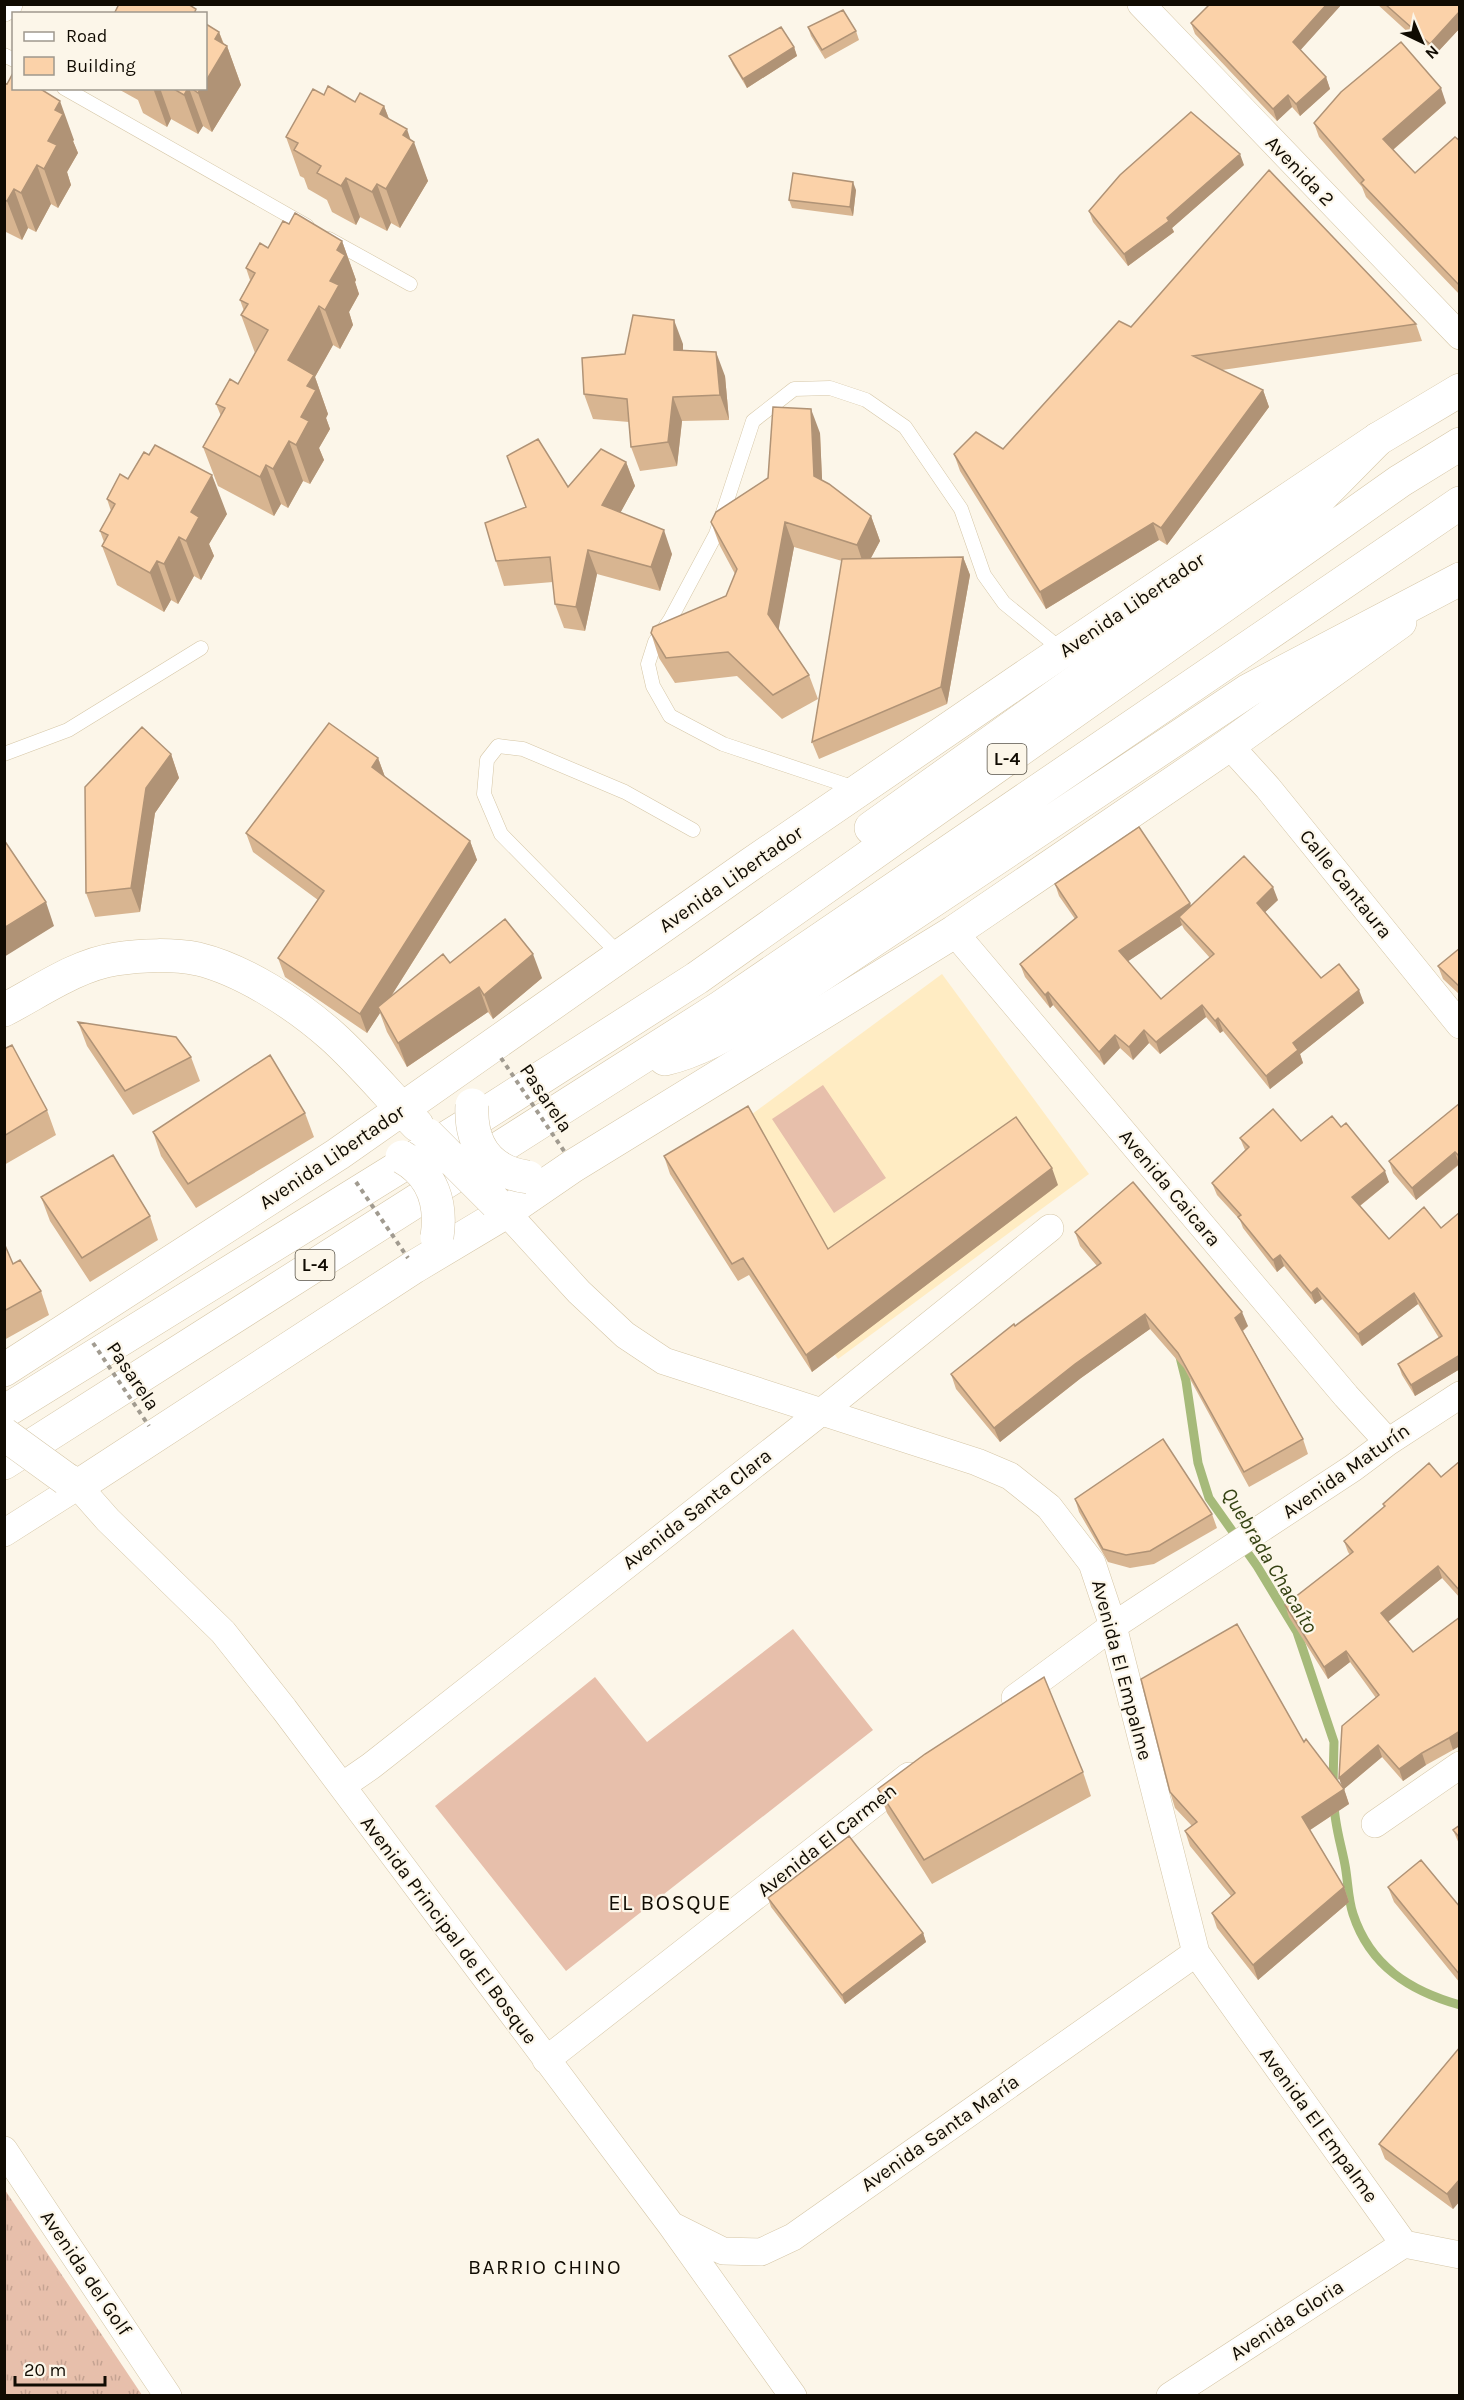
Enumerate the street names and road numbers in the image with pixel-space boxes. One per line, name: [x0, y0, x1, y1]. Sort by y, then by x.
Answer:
street label: Avenida 2: [1261, 131, 1339, 211]
street label: Avenida Libertador: [1055, 547, 1210, 662]
road number: L-4: [988, 744, 1026, 774]
street label: Avenida Libertador: [655, 820, 808, 937]
street label: Calle Cantaura: [1295, 825, 1397, 943]
street label: Pasarela: [515, 1059, 577, 1137]
street label: Avenida Libertador: [255, 1099, 410, 1214]
street label: Avenida Caicara: [1114, 1125, 1226, 1251]
road number: L-4: [296, 1250, 334, 1280]
street label: Pasarela: [102, 1337, 164, 1415]
street label: Avenida Maturín: [1278, 1419, 1414, 1523]
street label: Avenida Santa Clara: [618, 1444, 776, 1574]
street label: Avenida El Empalme: [1087, 1577, 1157, 1763]
street label: Avenida El Carmen: [753, 1779, 901, 1901]
street label: Avenida Principal de El Bosque: [356, 1812, 542, 2048]
street label: Avenida El Empalme: [1255, 2043, 1383, 2207]
street label: Avenida Santa María: [857, 2070, 1023, 2196]
street label: Avenida del Golf: [36, 2206, 136, 2340]
street label: Avenida Gloria: [1226, 2275, 1348, 2365]

